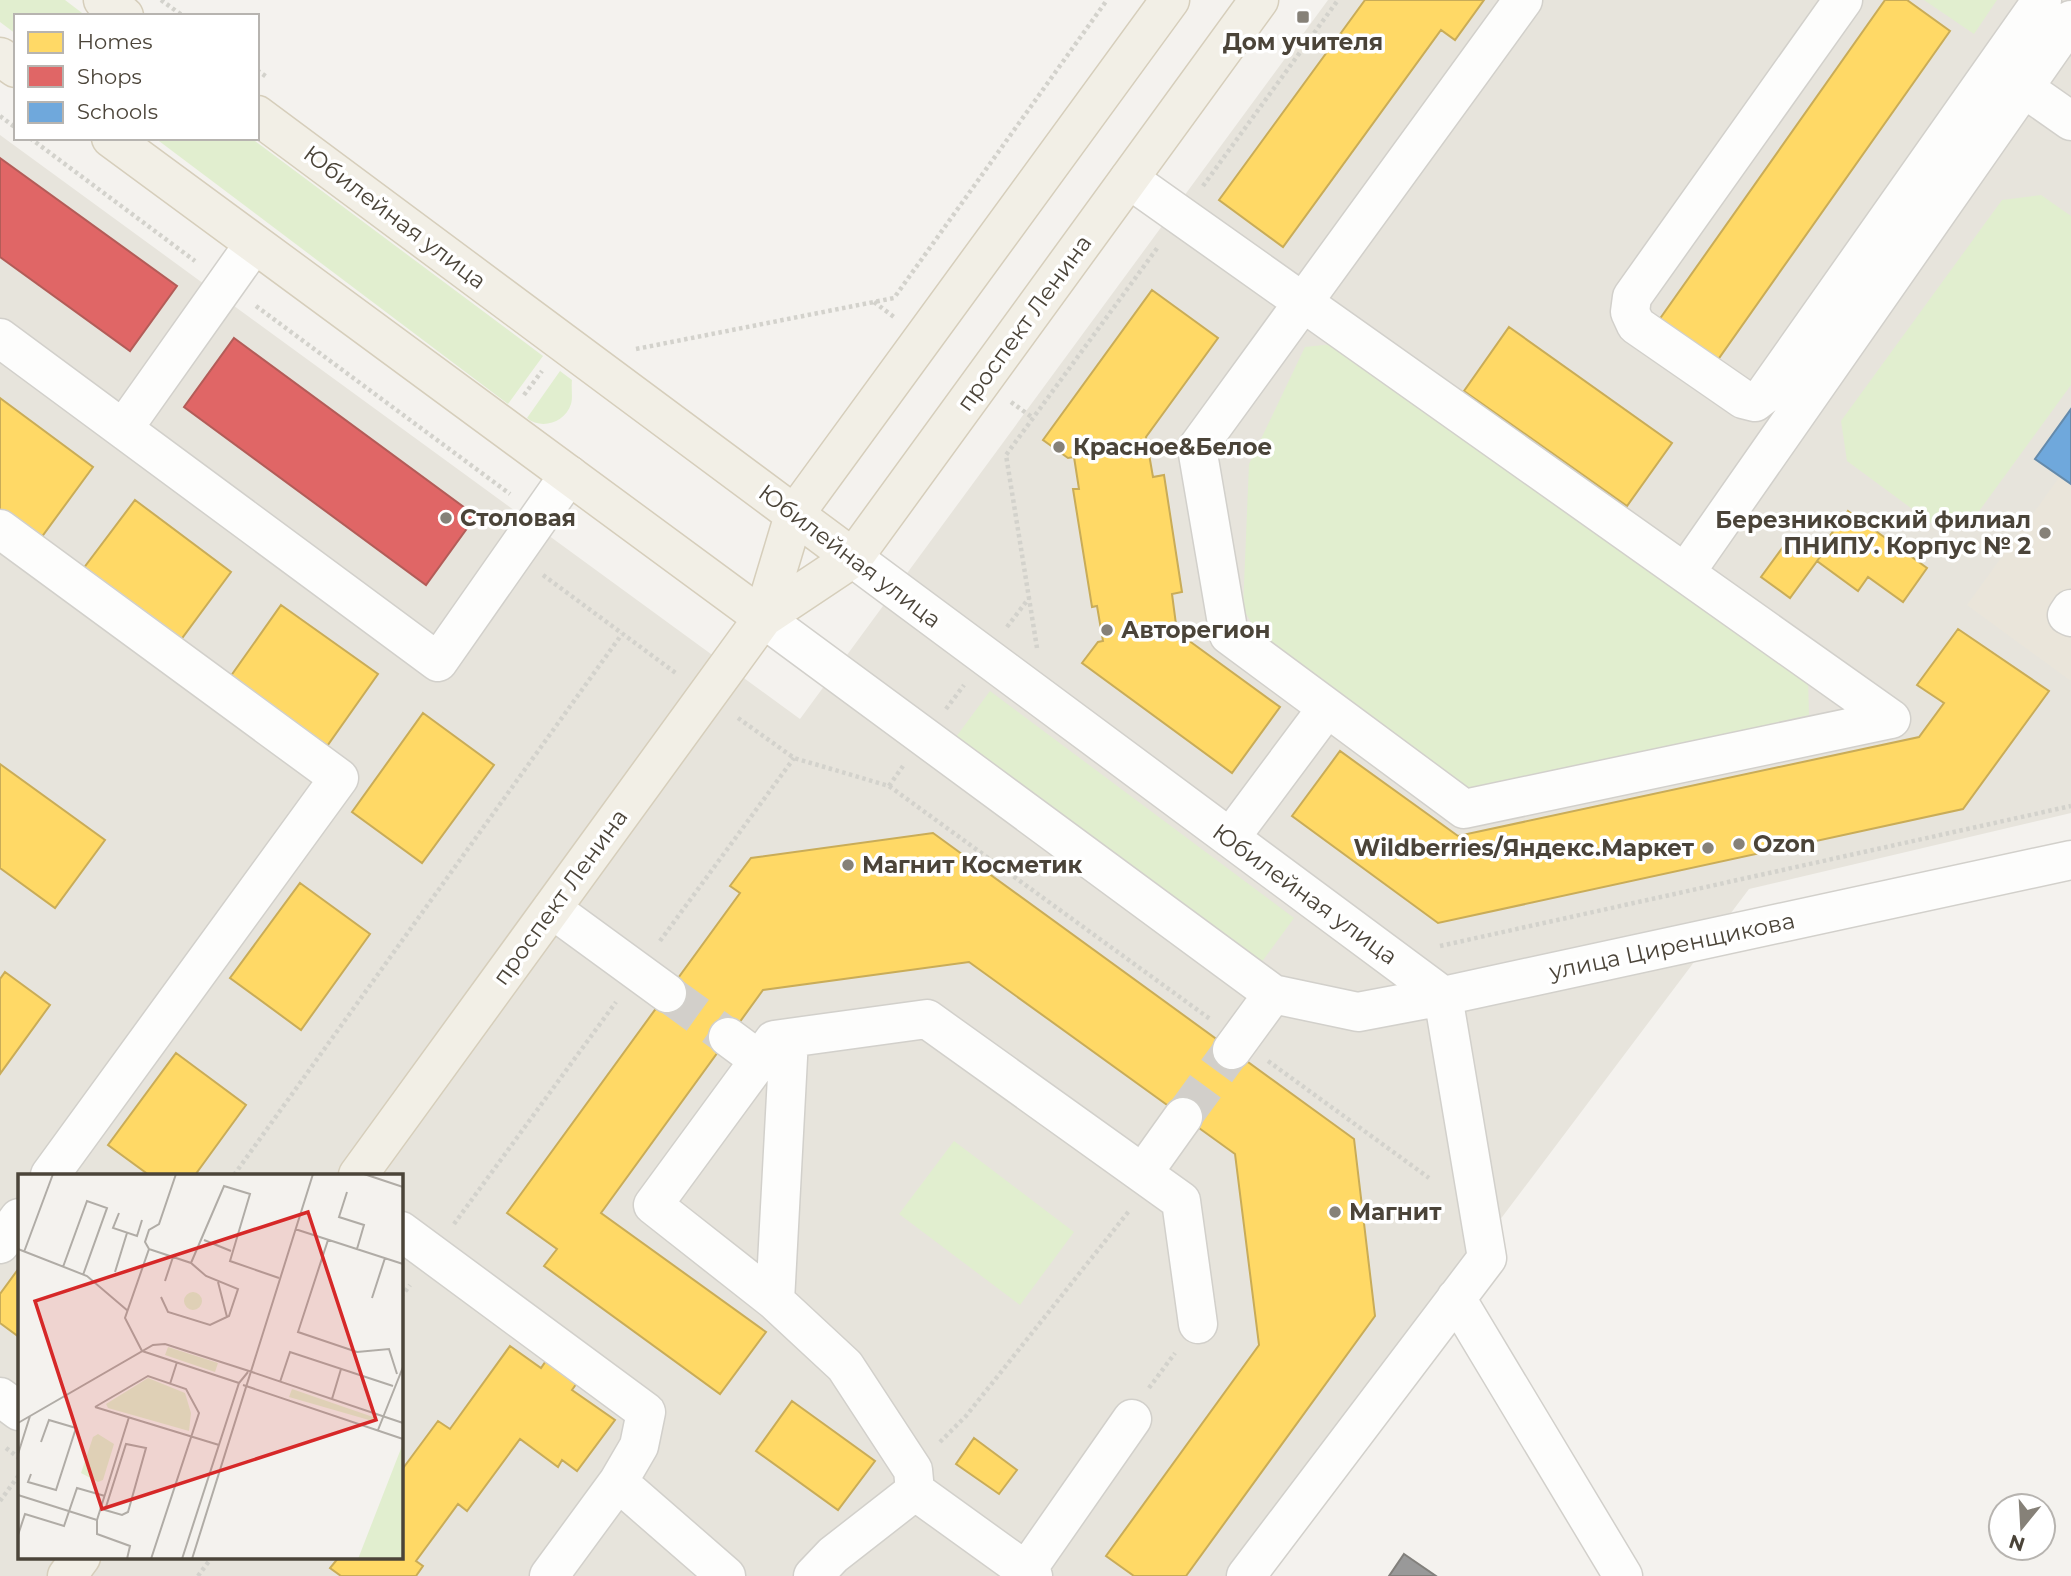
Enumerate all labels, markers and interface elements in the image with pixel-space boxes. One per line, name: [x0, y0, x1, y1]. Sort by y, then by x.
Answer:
marker: Дом учителя: [1295, 9, 1311, 25]
legend: [14, 14, 259, 140]
place label: Дом учителя: [1223, 28, 1383, 56]
text: Homes: [77, 29, 152, 54]
text: Shops: [77, 64, 142, 89]
text: Schools: [77, 99, 158, 124]
street label: Юбилейная улица: [298, 139, 492, 295]
street label: проспект Ленина: [951, 229, 1097, 417]
place label: Красное&Белое: [1073, 433, 1272, 461]
marker: Красное&Белое: [1051, 439, 1067, 455]
street label: Юбилейная улица: [753, 478, 947, 634]
place label: Столовая: [460, 504, 576, 532]
place label: Березниковский филиал ПНИПУ. Корпус № 2: [1715, 506, 2031, 560]
marker: Столовая: [438, 510, 454, 526]
marker: Березниковский филиал ПНИПУ. Корпус № 2: [2037, 525, 2053, 541]
place label: Авторегион: [1121, 616, 1270, 644]
marker: Авторегион: [1099, 622, 1115, 638]
street label: проспект Ленина: [487, 803, 633, 991]
street label: Юбилейная улица: [1207, 818, 1403, 970]
place label: Ozon: [1753, 830, 1816, 858]
place label: Wildberries/Яндекс.Маркет: [1354, 834, 1695, 862]
marker: Ozon: [1731, 836, 1747, 852]
marker: Wildberries/Яндекс.Маркет: [1700, 840, 1716, 856]
place label: Магнит Косметик: [862, 851, 1083, 879]
marker: Магнит Косметик: [840, 857, 856, 873]
street label: улица Циренщикова: [1546, 906, 1797, 986]
inset map: [18, 1174, 402, 1558]
place label: Магнит: [1349, 1198, 1442, 1226]
marker: Магнит: [1327, 1204, 1343, 1220]
north arrow: [1987, 1492, 2057, 1562]
text: N: [2006, 1529, 2028, 1556]

